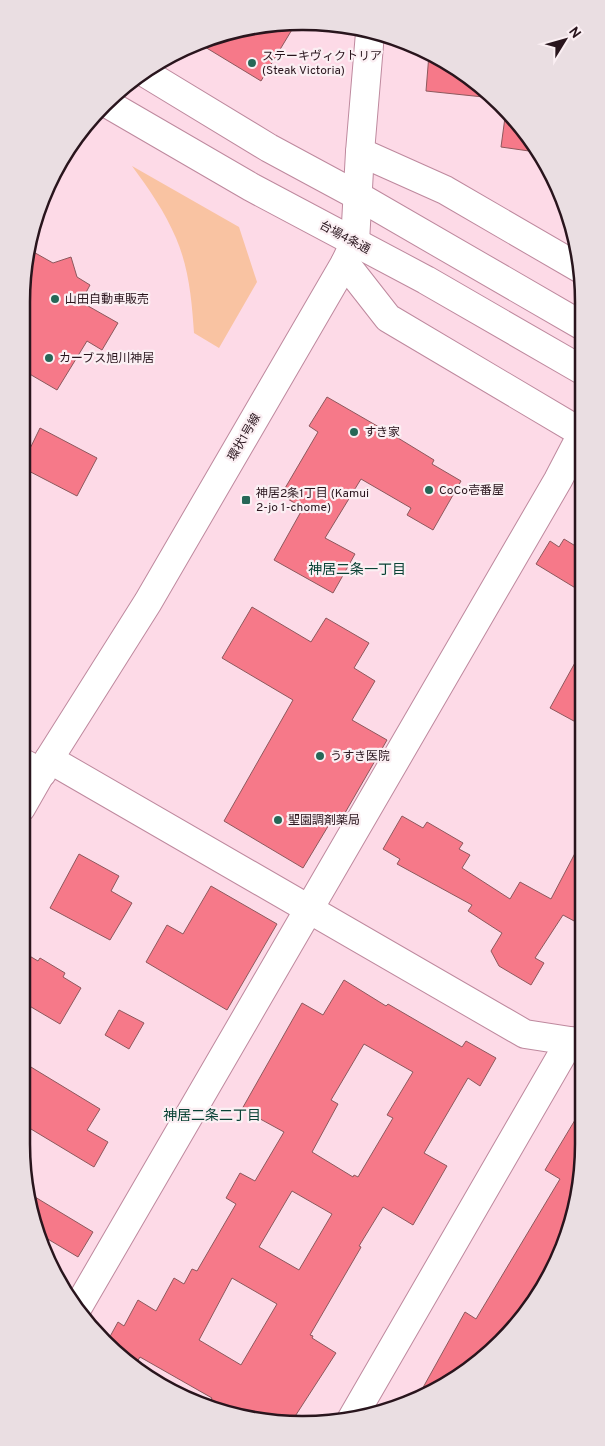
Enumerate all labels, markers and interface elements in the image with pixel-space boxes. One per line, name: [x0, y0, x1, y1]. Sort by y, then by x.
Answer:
north arrow: [540, 15, 590, 65]
text: N: [564, 24, 584, 42]
place label: ステーキヴィクトリア (Steak Victoria): [262, 49, 382, 79]
marker: ステーキヴィクトリア (Steak Victoria): [246, 57, 258, 69]
street label: 台場4条通: [316, 218, 373, 258]
place label: 山田自動車販売: [65, 292, 149, 308]
marker: 山田自動車販売: [49, 293, 61, 305]
place label: カーブス旭川神居: [59, 351, 154, 367]
marker: カーブス旭川神居: [43, 352, 55, 364]
street label: 環状1号線: [225, 411, 265, 464]
place label: すき家: [364, 425, 400, 441]
marker: すき家: [348, 426, 360, 438]
place label: CoCo壱番屋: [439, 483, 504, 499]
marker: CoCo壱番屋: [423, 484, 435, 496]
place label: 神居2条1丁目 (Kamui 2-jo 1-chome): [256, 486, 369, 516]
marker: 神居2条1丁目 (Kamui 2-jo 1-chome): [240, 494, 252, 506]
district label: 神居二条一丁目: [308, 562, 406, 579]
place label: うすき医院: [330, 749, 390, 765]
marker: うすき医院: [314, 750, 326, 762]
place label: 聖園調剤薬局: [288, 813, 360, 829]
marker: 聖園調剤薬局: [272, 814, 284, 826]
district label: 神居二条二丁目: [163, 1108, 261, 1125]

